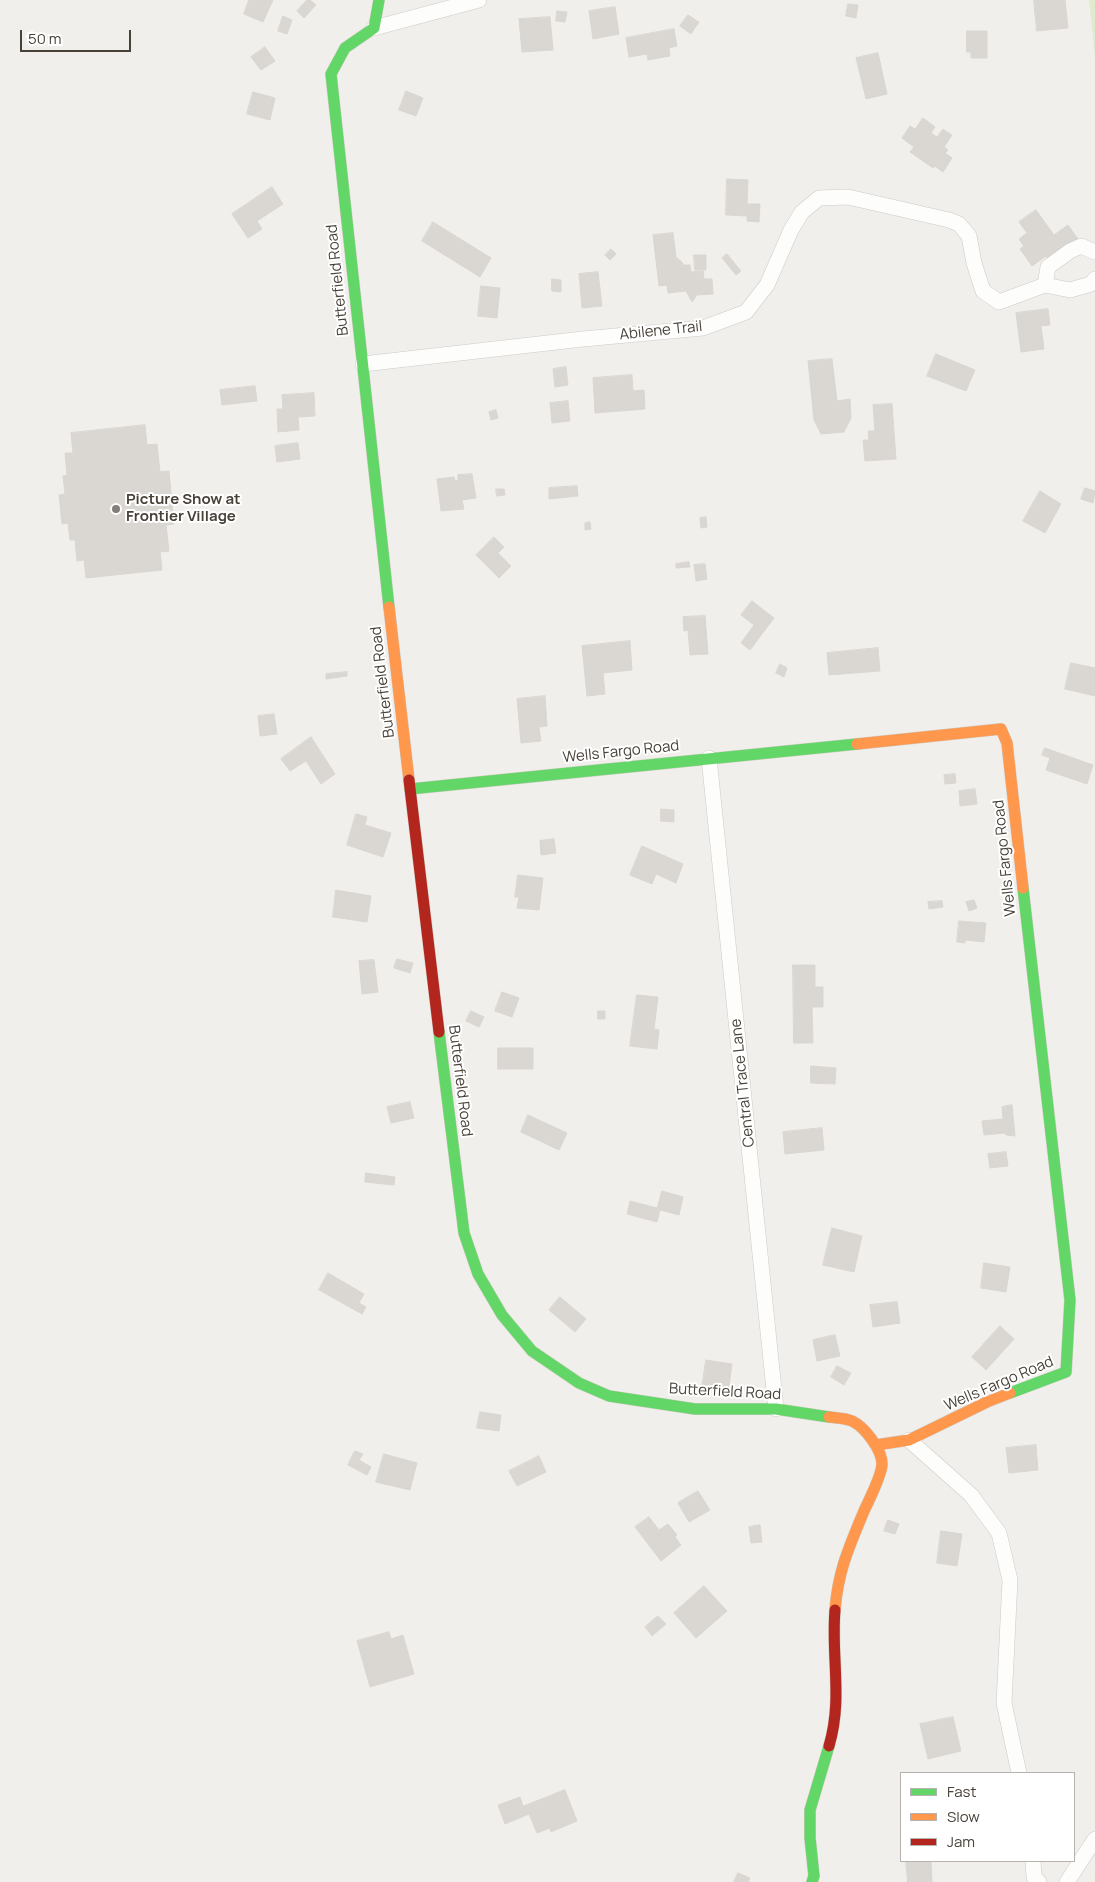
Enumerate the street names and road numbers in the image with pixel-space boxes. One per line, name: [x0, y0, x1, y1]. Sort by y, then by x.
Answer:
street label: Butterfield Road: [323, 223, 353, 337]
street label: Abilene Trail: [619, 318, 703, 344]
street label: Butterfield Road: [367, 625, 399, 739]
street label: Wells Fargo Road: [562, 737, 680, 767]
street label: Wells Fargo Road: [990, 799, 1020, 917]
street label: Central Trace Lane: [727, 1018, 759, 1148]
street label: Butterfield Road: [444, 1024, 476, 1138]
street label: Wells Fargo Road: [942, 1353, 1056, 1415]
street label: Butterfield Road: [669, 1380, 781, 1404]

